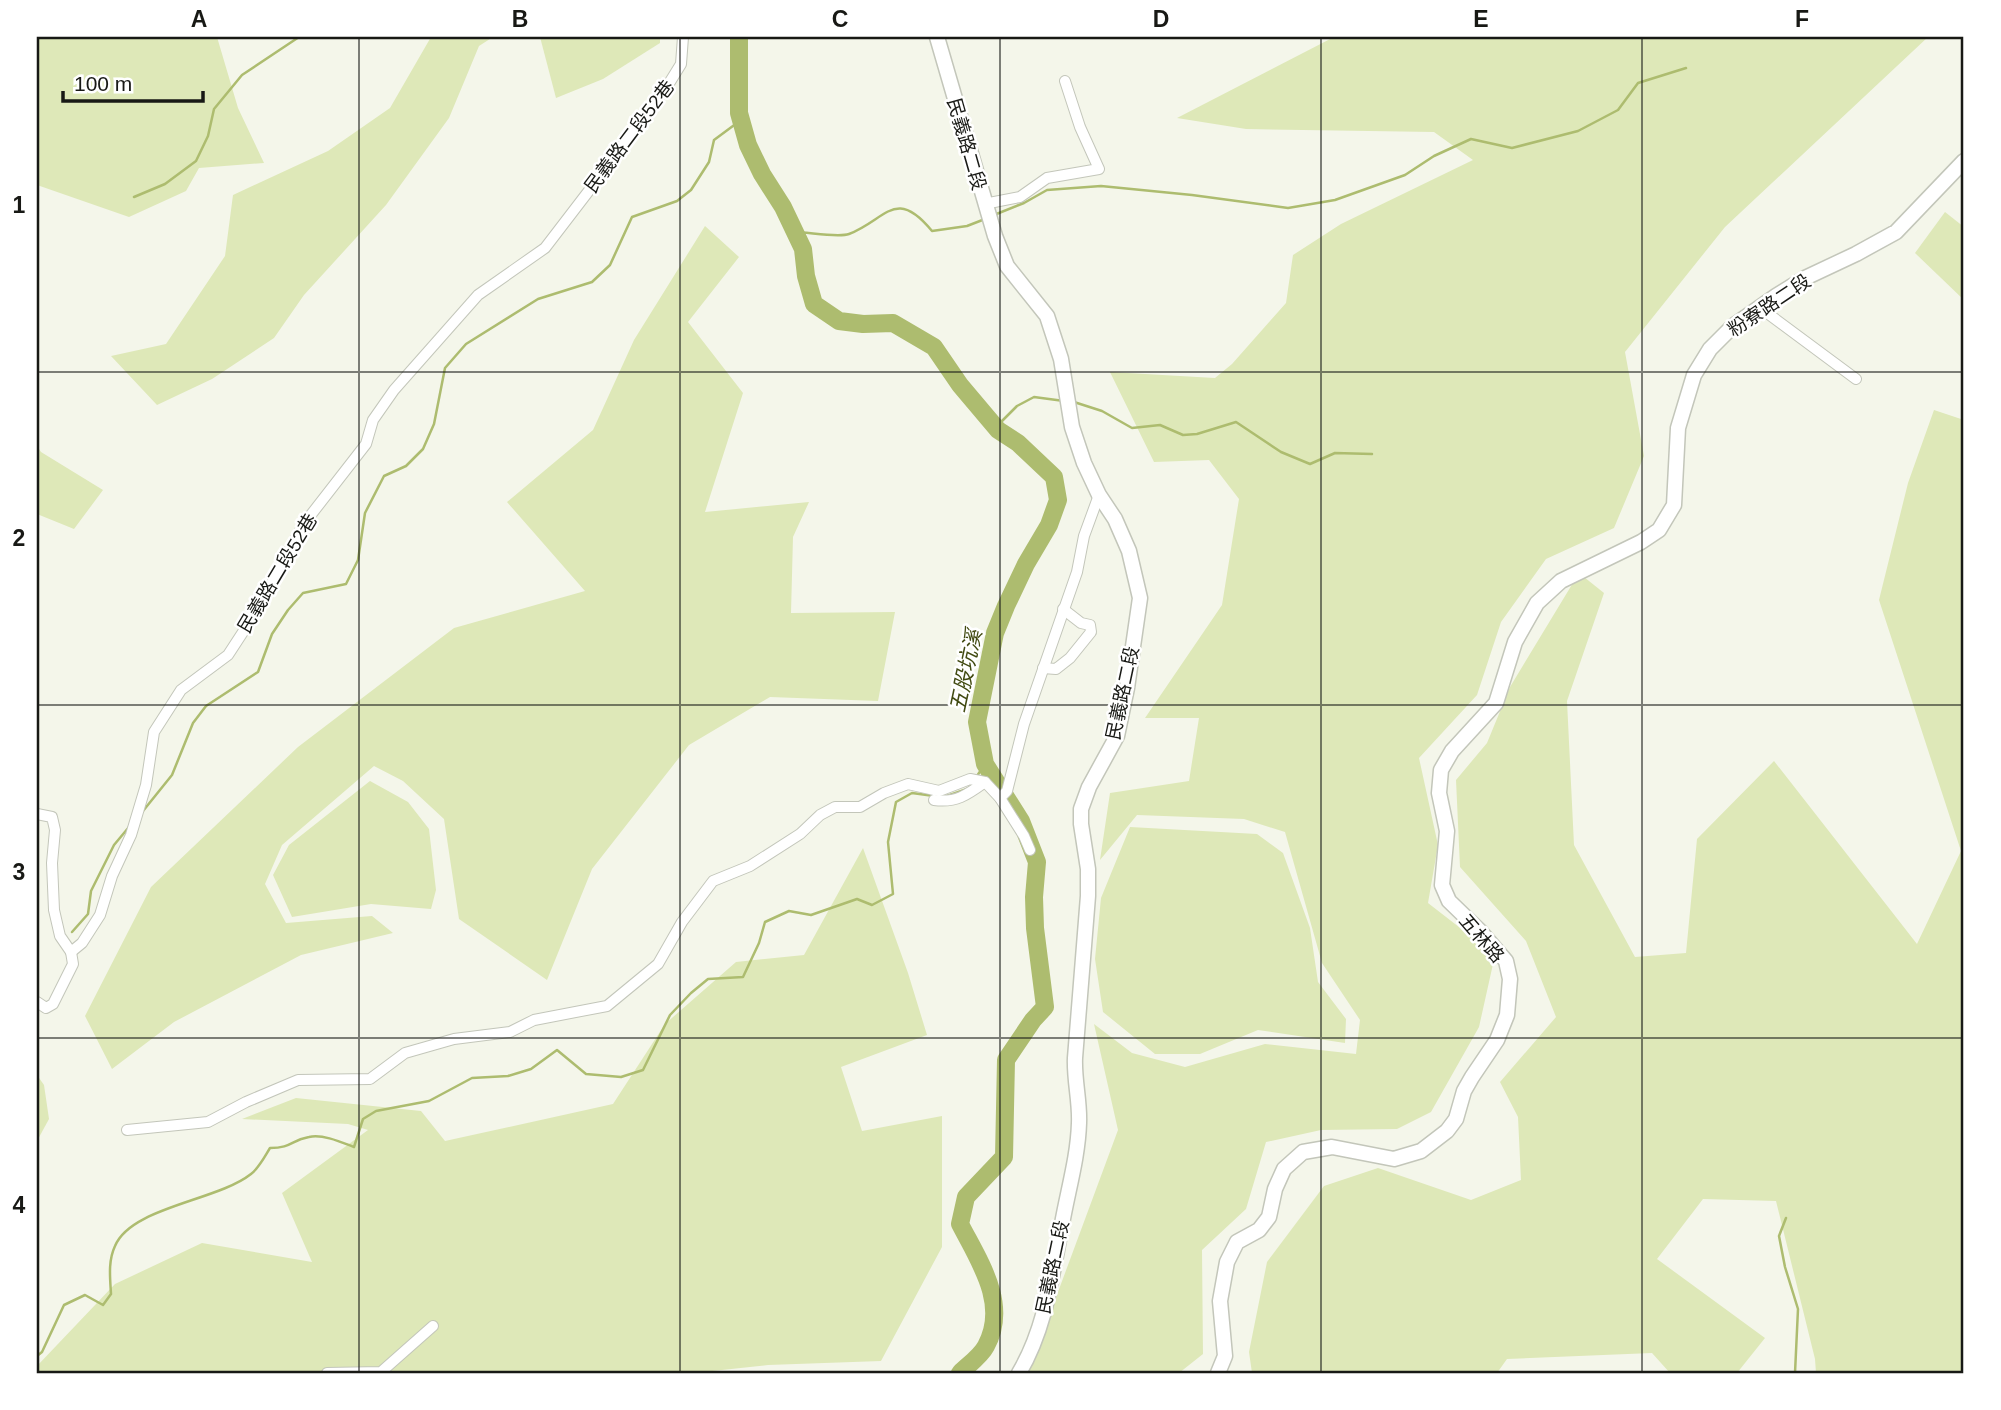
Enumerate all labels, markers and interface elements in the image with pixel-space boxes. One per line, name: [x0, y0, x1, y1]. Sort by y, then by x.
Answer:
text: A: [191, 6, 207, 32]
text: B: [512, 6, 528, 32]
text: C: [832, 6, 848, 32]
text: D: [1153, 6, 1169, 32]
text: E: [1473, 6, 1489, 32]
text: F: [1795, 6, 1809, 32]
scale bar: [63, 60, 203, 104]
text: 100 m: [74, 72, 132, 95]
street label: 民義路二段52巷: [580, 76, 678, 197]
street label: 民義路二段: [943, 96, 990, 193]
text: 1: [13, 192, 26, 218]
street label: 粉寮路二段: [1724, 270, 1815, 341]
street label: 民義路二段52巷: [234, 510, 321, 637]
text: 2: [13, 525, 25, 551]
water label: 五股坑溪: [946, 624, 986, 714]
street label: 民義路二段: [1102, 644, 1143, 742]
text: 3: [13, 859, 25, 885]
street label: 五林路: [1455, 910, 1508, 967]
text: 4: [13, 1192, 26, 1218]
street label: 民義路二段: [1032, 1218, 1073, 1316]

